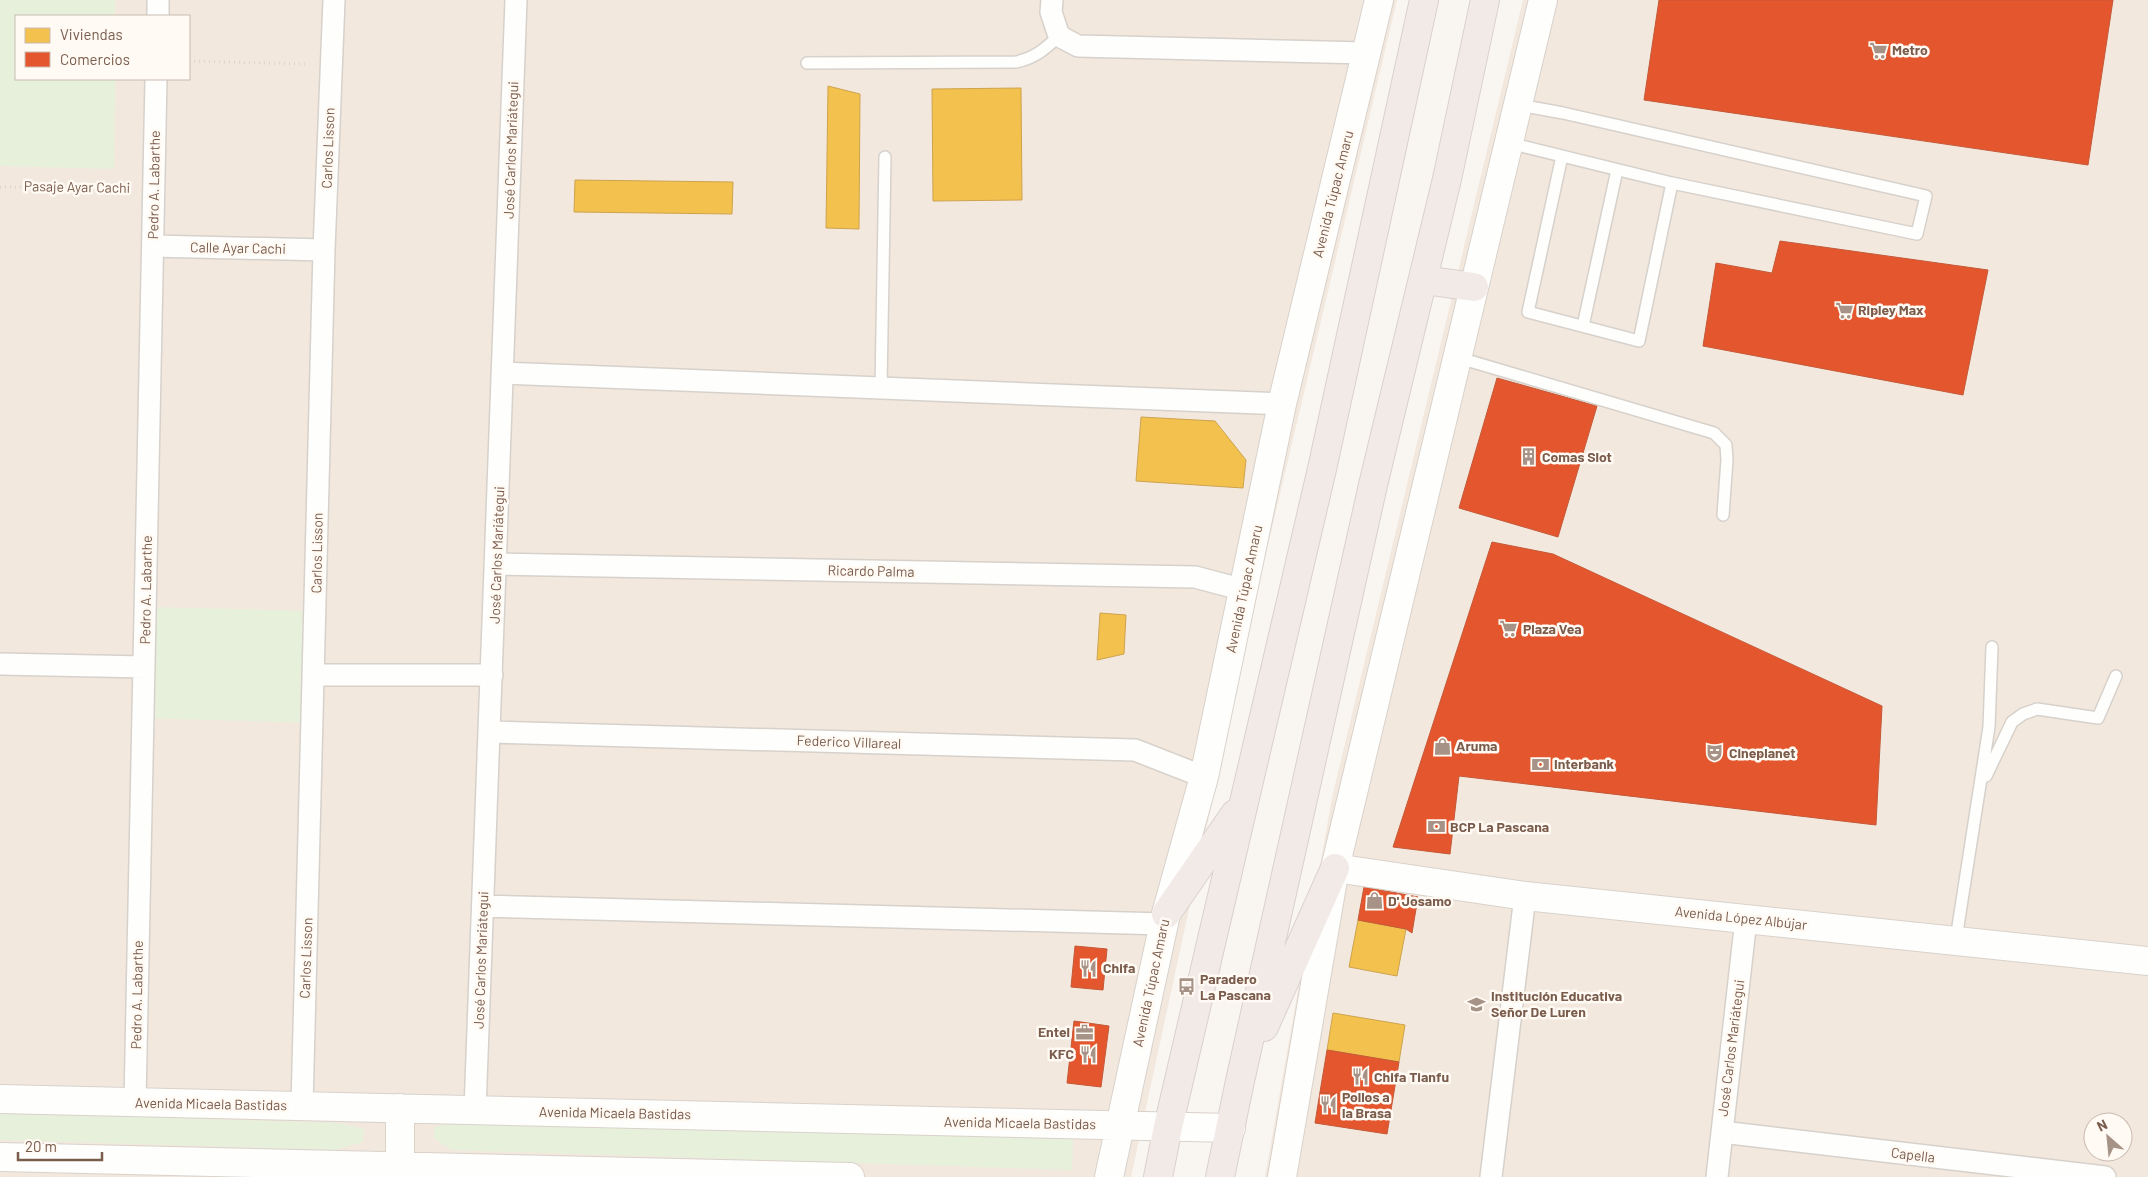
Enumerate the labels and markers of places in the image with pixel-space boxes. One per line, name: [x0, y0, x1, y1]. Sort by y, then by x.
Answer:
supermarket icon: Metro: [1868, 40, 1888, 60]
place label: Metro: [1892, 41, 1928, 58]
supermarket icon: Ripley Max: [1834, 300, 1854, 320]
place label: Ripley Max: [1858, 301, 1924, 318]
building icon: Comas Slot: [1518, 447, 1538, 467]
place label: Comas Slot: [1542, 448, 1612, 465]
supermarket icon: Plaza Vea: [1499, 619, 1519, 639]
place label: Plaza Vea: [1523, 620, 1582, 637]
shop icon: Aruma: [1432, 736, 1452, 756]
place label: Aruma: [1456, 737, 1497, 754]
theatre icon: Cineplanet: [1705, 743, 1725, 763]
place label: Cineplanet: [1729, 744, 1796, 761]
bank icon: Interbank: [1530, 754, 1550, 774]
place label: Interbank: [1554, 755, 1615, 772]
bank icon: BCP La Pascana: [1426, 817, 1446, 837]
place label: BCP La Pascana: [1450, 818, 1549, 835]
shop icon: D' Josamo: [1364, 891, 1384, 911]
place label: D' Josamo: [1388, 892, 1452, 909]
restaurant icon: Chifa: [1079, 958, 1099, 978]
place label: Chifa: [1103, 959, 1135, 976]
place label: Paradero La Pascana: [1200, 970, 1271, 1003]
bus stop icon: Paradero La Pascana: [1176, 977, 1196, 997]
place label: Institución Educativa Señor De Luren: [1491, 987, 1622, 1020]
school or university icon: Institución Educativa Señor De Luren: [1467, 994, 1487, 1014]
office icon: Entel: [1074, 1022, 1094, 1042]
place label: Entel: [1038, 1023, 1070, 1040]
restaurant icon: KFC: [1078, 1044, 1098, 1064]
place label: KFC: [1049, 1045, 1074, 1062]
restaurant icon: Chifa Tianfu: [1350, 1067, 1370, 1087]
place label: Chifa Tianfu: [1374, 1068, 1449, 1085]
place label: Pollos a la Brasa: [1342, 1088, 1391, 1121]
restaurant icon: Pollos a la Brasa: [1318, 1095, 1338, 1115]

